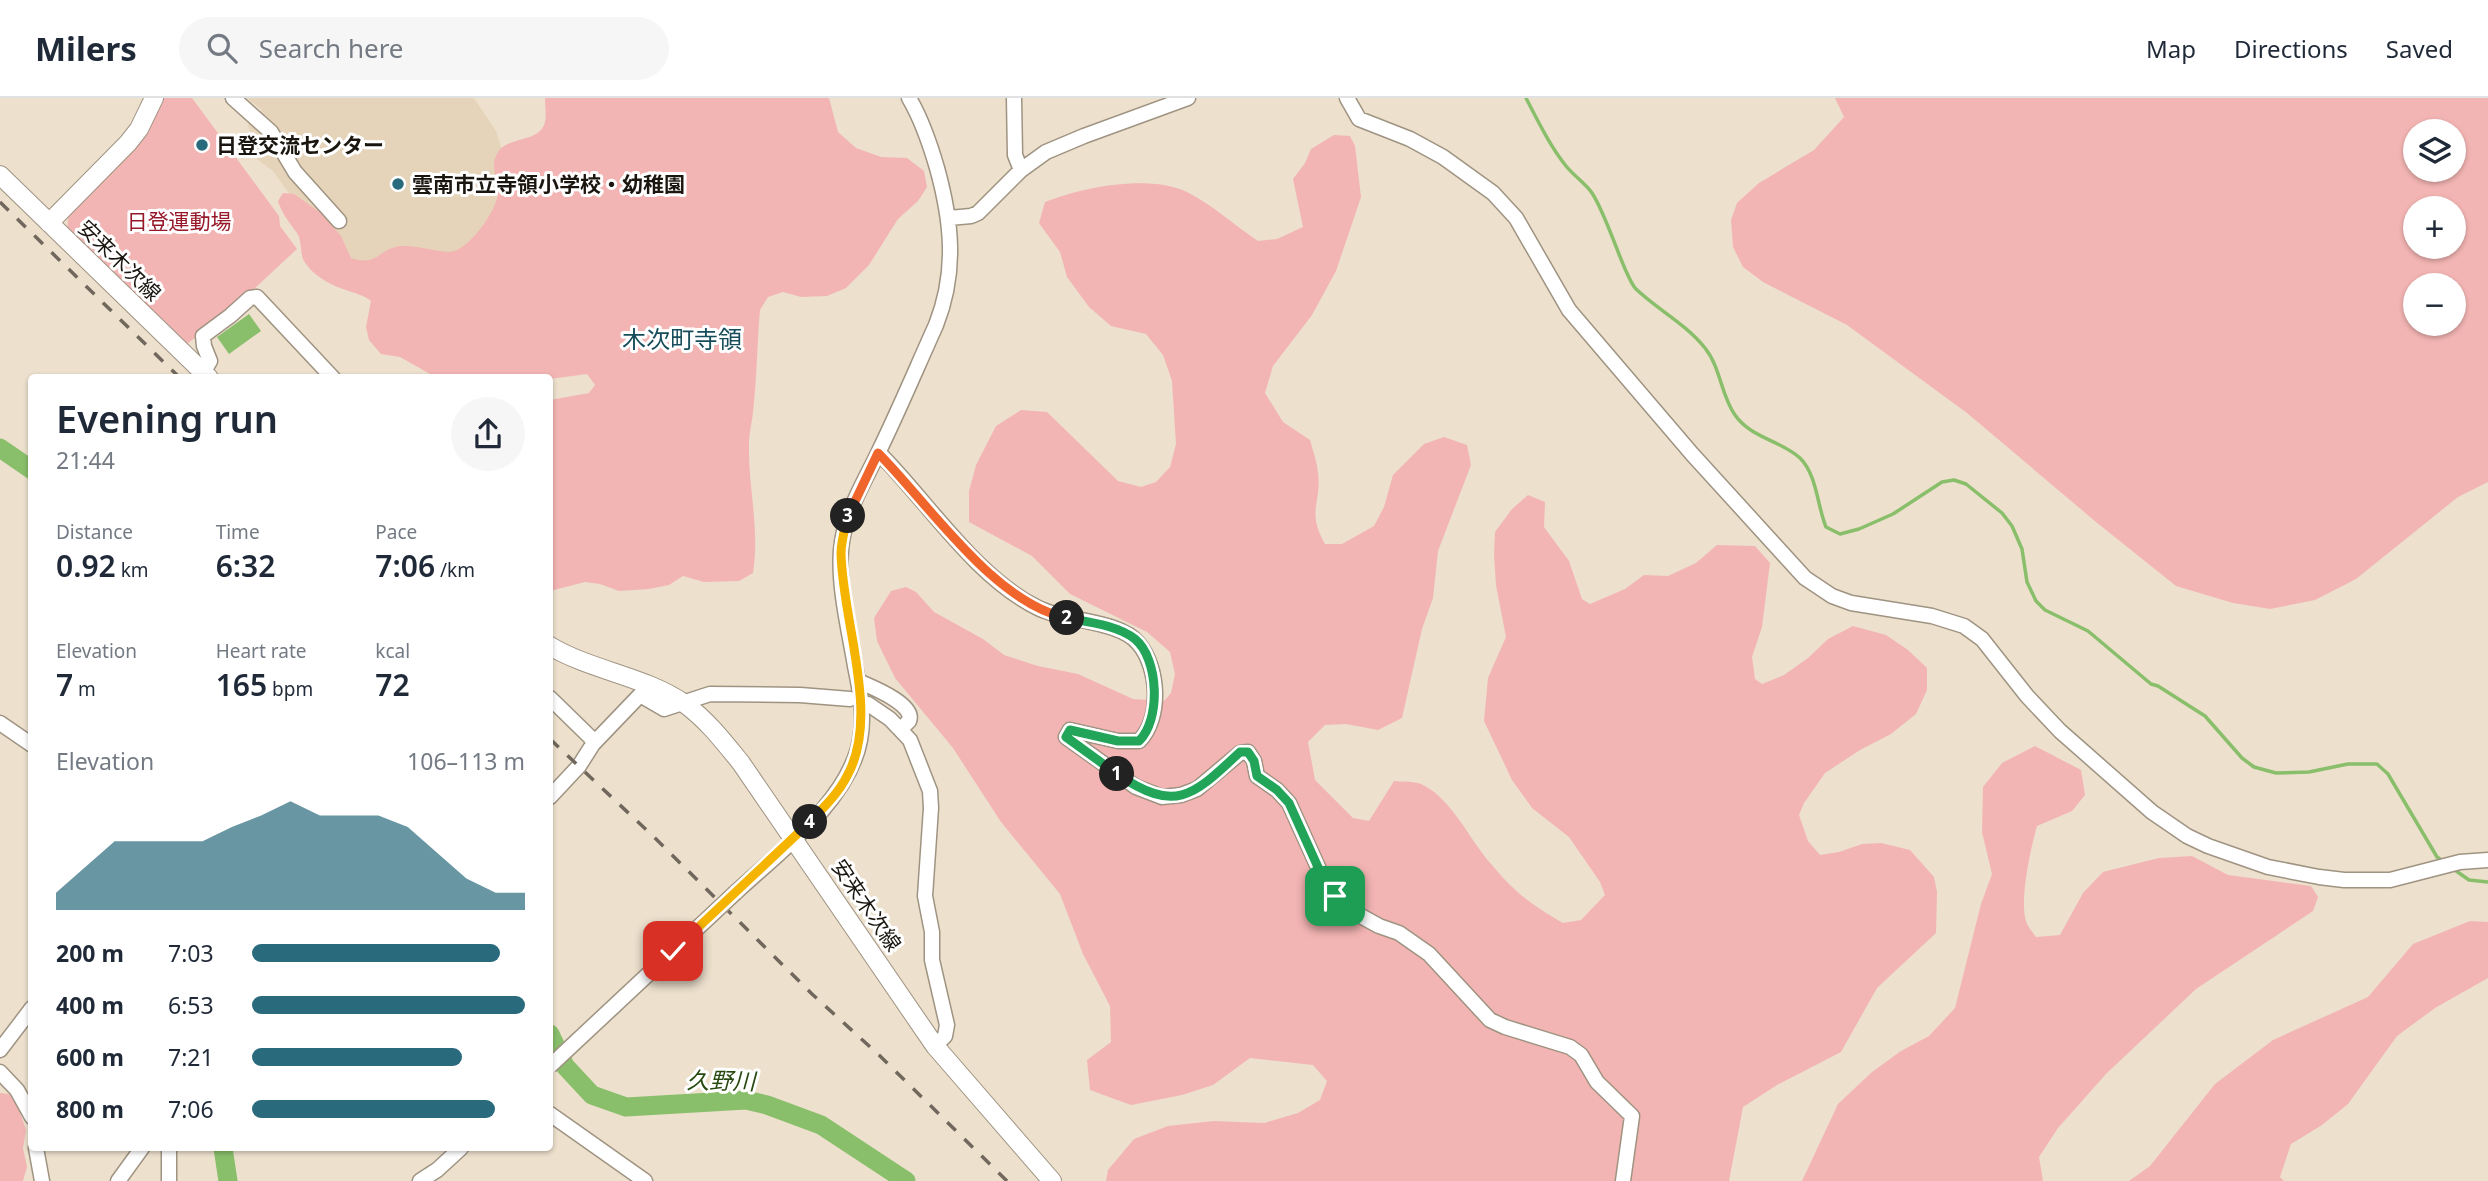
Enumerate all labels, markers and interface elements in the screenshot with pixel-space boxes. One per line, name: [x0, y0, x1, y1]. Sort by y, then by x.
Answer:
search box: [179, 17, 669, 80]
text: Milers: [35, 26, 137, 71]
icon: search: [203, 29, 241, 67]
text: Search here: [259, 30, 404, 66]
text: Map: [2146, 32, 2196, 65]
text: Directions: [2234, 32, 2348, 65]
text: Saved: [2386, 32, 2453, 65]
map controls: [2403, 119, 2466, 336]
button: layers: [2403, 119, 2466, 182]
place label: 日登交流センター: [216, 131, 384, 159]
marker: 日登交流センター: [194, 137, 210, 153]
place label: 雲南市立寺領小学校・幼稚園: [412, 170, 685, 198]
marker: 雲南市立寺領小学校・幼稚園: [390, 176, 406, 192]
button: +: [2403, 196, 2466, 259]
park label: 日登運動場: [127, 207, 232, 235]
street label: 安来木次線: [73, 213, 167, 307]
button: −: [2403, 273, 2466, 336]
district label: 木次町寺領: [622, 322, 742, 355]
text: Evening run: [56, 392, 278, 444]
button: share: [451, 397, 525, 471]
text: 21:44: [56, 444, 115, 476]
pin: 3: [830, 498, 866, 534]
text: 3: [842, 502, 853, 528]
text: Distance: [56, 519, 133, 545]
text: Time: [216, 519, 260, 545]
text: Pace: [375, 519, 417, 545]
text: 0.92: [56, 545, 116, 586]
text: 6:32: [216, 545, 275, 586]
text: 7:06: [375, 545, 435, 586]
text: km: [116, 557, 149, 583]
text: /km: [435, 557, 475, 583]
pin: 2: [1050, 601, 1084, 636]
text: 2: [1061, 604, 1072, 630]
text: Elevation: [56, 638, 137, 664]
text: Heart rate: [216, 638, 306, 664]
text: kcal: [375, 638, 410, 664]
text: 7: [56, 664, 73, 705]
text: 165: [216, 664, 267, 705]
text: 72: [375, 664, 410, 705]
text: m: [73, 676, 96, 702]
text: bpm: [267, 676, 313, 702]
text: Elevation: [56, 745, 154, 777]
text: 106–113 m: [407, 745, 525, 777]
pin: 1: [1100, 756, 1134, 792]
text: 1: [1111, 760, 1122, 786]
pin: 4: [792, 804, 828, 840]
text: 4: [804, 808, 815, 834]
street label: 安来木次線: [826, 854, 908, 956]
pin: [1305, 866, 1365, 926]
icon: arrive: [1316, 877, 1354, 915]
pin: [643, 921, 703, 981]
icon: check: [654, 932, 692, 970]
text: 200 m: [56, 937, 124, 969]
text: 7:03: [168, 937, 214, 969]
text: 400 m: [56, 989, 124, 1021]
text: 6:53: [168, 989, 214, 1021]
text: 600 m: [56, 1041, 124, 1073]
text: 7:21: [168, 1041, 214, 1073]
water label: 久野川: [686, 1063, 759, 1097]
text: 800 m: [56, 1093, 124, 1125]
text: 7:06: [168, 1093, 214, 1125]

